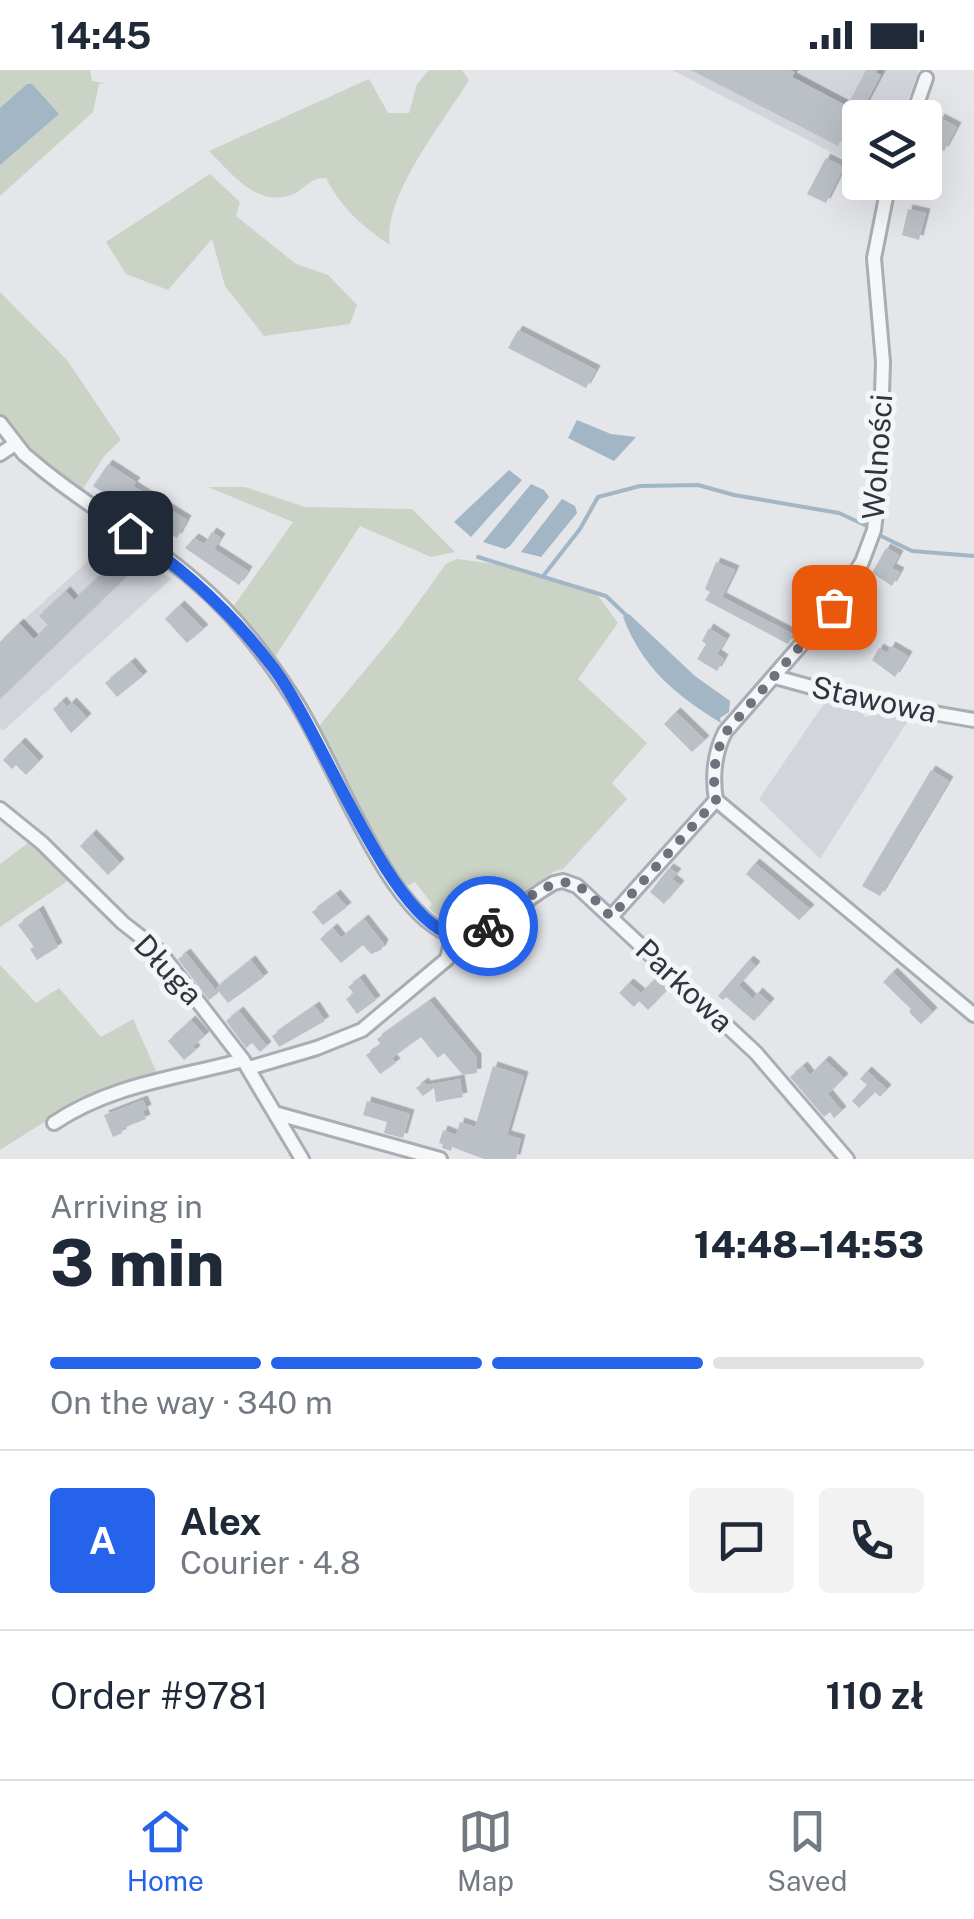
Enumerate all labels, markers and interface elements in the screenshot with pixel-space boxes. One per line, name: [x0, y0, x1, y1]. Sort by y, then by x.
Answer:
text: 14:45: [50, 13, 151, 58]
map controls: [842, 100, 942, 200]
button: layers: [842, 100, 942, 200]
street label: Wolności: [855, 393, 899, 521]
pin: [88, 491, 173, 576]
icon: home: [103, 506, 158, 561]
pin: [792, 565, 877, 650]
icon: bag: [807, 580, 862, 635]
street label: Stawowa: [809, 668, 940, 730]
courier: [438, 876, 538, 976]
icon: bike: [461, 899, 516, 954]
street label: Długa: [127, 927, 210, 1012]
street label: Parkowa: [629, 931, 741, 1039]
text: Arriving in: [50, 1188, 203, 1225]
text: 14:48–14:53: [694, 1222, 924, 1267]
text: 3 min: [50, 1224, 225, 1301]
text: On the way · 340 m: [50, 1384, 333, 1421]
button: chat: [689, 1488, 794, 1593]
button: phone: [819, 1488, 924, 1593]
text: Alex: [180, 1499, 262, 1544]
text: A: [89, 1518, 116, 1563]
text: Courier · 4.8: [180, 1544, 361, 1581]
text: Order #9781: [50, 1673, 269, 1718]
text: 110 zł: [825, 1673, 924, 1718]
tab: Home: [127, 1804, 204, 1897]
tab: Map: [457, 1804, 514, 1897]
tab: Saved: [767, 1804, 847, 1897]

